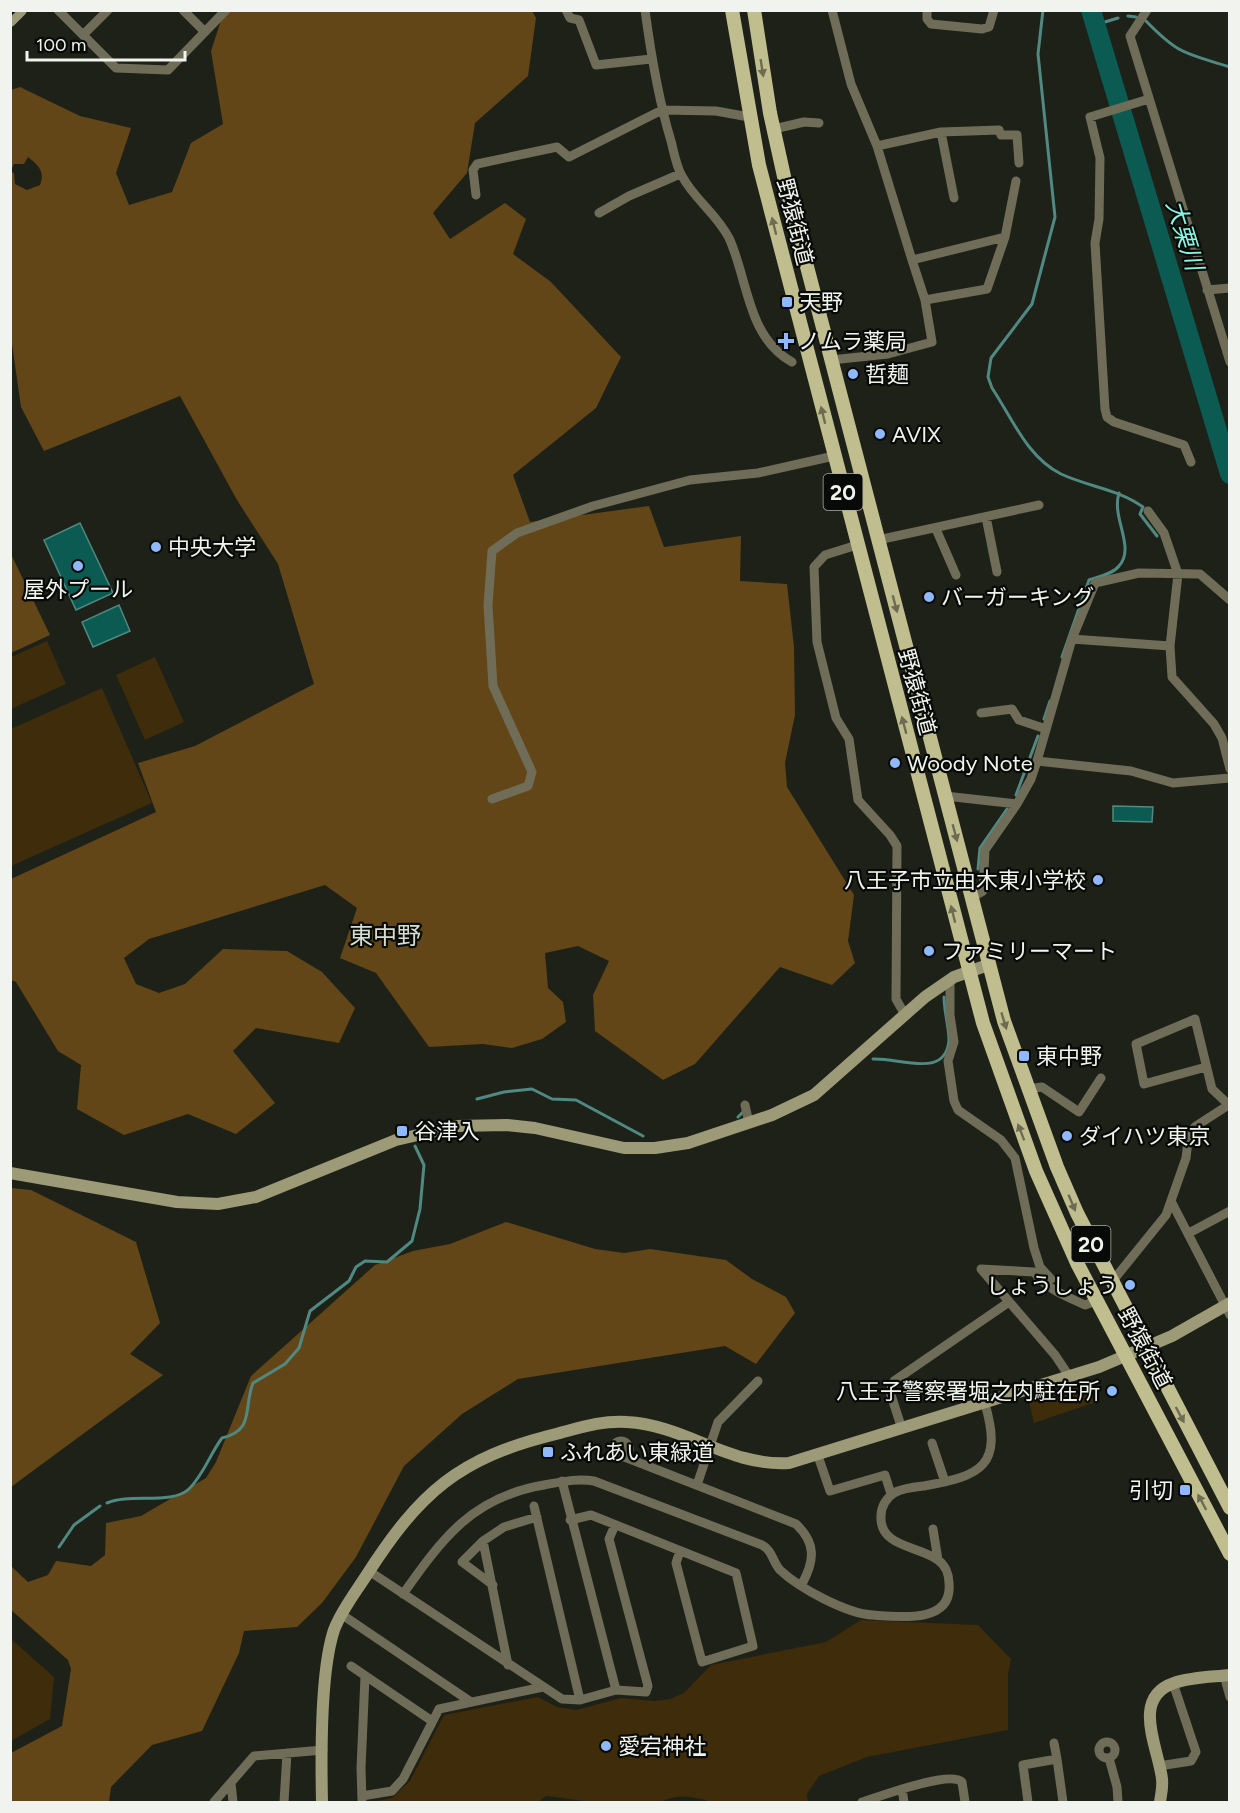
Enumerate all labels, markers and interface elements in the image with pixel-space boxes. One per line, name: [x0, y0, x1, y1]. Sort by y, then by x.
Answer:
scale bar: [27, 24, 184, 62]
text: 100 m: [36, 34, 86, 56]
one-way arrow: [758, 59, 767, 78]
street label: 野猿街道: [771, 176, 819, 268]
water label: 大栗川: [1161, 196, 1210, 277]
one-way arrow: [769, 217, 778, 235]
place label: 天野: [799, 289, 843, 316]
marker: 天野: [780, 295, 794, 309]
place label: ノムラ薬局: [798, 328, 907, 355]
marker: ノムラ薬局: [779, 334, 793, 348]
place label: 哲麺: [865, 361, 909, 388]
marker: 哲麺: [846, 367, 860, 381]
one-way arrow: [818, 406, 828, 424]
place label: AVIX: [892, 421, 941, 448]
marker: AVIX: [873, 427, 887, 441]
road number: 20: [824, 474, 862, 510]
place label: 中央大学: [168, 534, 256, 561]
marker: 中央大学: [149, 540, 163, 554]
marker: 屋外プール: [71, 559, 85, 573]
place label: 屋外プール: [23, 576, 133, 603]
place label: バーガーキング: [941, 584, 1094, 611]
marker: バーガーキング: [922, 590, 936, 604]
one-way arrow: [891, 595, 900, 613]
street label: 野猿街道: [893, 646, 941, 738]
one-way arrow: [899, 716, 909, 735]
place label: Woody Note: [907, 750, 1033, 777]
marker: Woody Note: [888, 756, 902, 770]
one-way arrow: [951, 824, 960, 842]
place label: 八王子市立由木東小学校: [844, 867, 1086, 894]
marker: 八王子市立由木東小学校: [1091, 873, 1105, 887]
one-way arrow: [947, 905, 957, 923]
district label: 東中野: [349, 921, 421, 950]
place label: ファミリーマート: [941, 938, 1117, 965]
marker: ファミリーマート: [922, 944, 936, 958]
one-way arrow: [1000, 1012, 1009, 1030]
place label: 東中野: [1036, 1043, 1102, 1070]
marker: 東中野: [1017, 1049, 1031, 1063]
place label: 谷津入: [414, 1118, 480, 1145]
one-way arrow: [1016, 1123, 1026, 1141]
place label: ダイハツ東京: [1079, 1123, 1211, 1150]
marker: 谷津入: [395, 1124, 409, 1138]
marker: ダイハツ東京: [1060, 1129, 1074, 1143]
one-way arrow: [1068, 1195, 1077, 1212]
road number: 20: [1072, 1226, 1110, 1262]
place label: しょうしょう: [986, 1272, 1118, 1299]
marker: しょうしょう: [1123, 1278, 1137, 1292]
street label: 野猿街道: [1112, 1303, 1178, 1393]
place label: 八王子警察署堀之内駐在所: [836, 1378, 1100, 1405]
marker: 八王子警察署堀之内駐在所: [1105, 1384, 1119, 1398]
one-way arrow: [1175, 1406, 1185, 1423]
place label: ふれあい東緑道: [560, 1439, 714, 1466]
marker: ふれあい東緑道: [541, 1445, 555, 1459]
place label: 引切: [1129, 1477, 1173, 1504]
marker: 引切: [1178, 1483, 1192, 1497]
one-way arrow: [1197, 1493, 1207, 1510]
place label: 愛宕神社: [618, 1733, 706, 1760]
marker: 愛宕神社: [599, 1739, 613, 1753]

